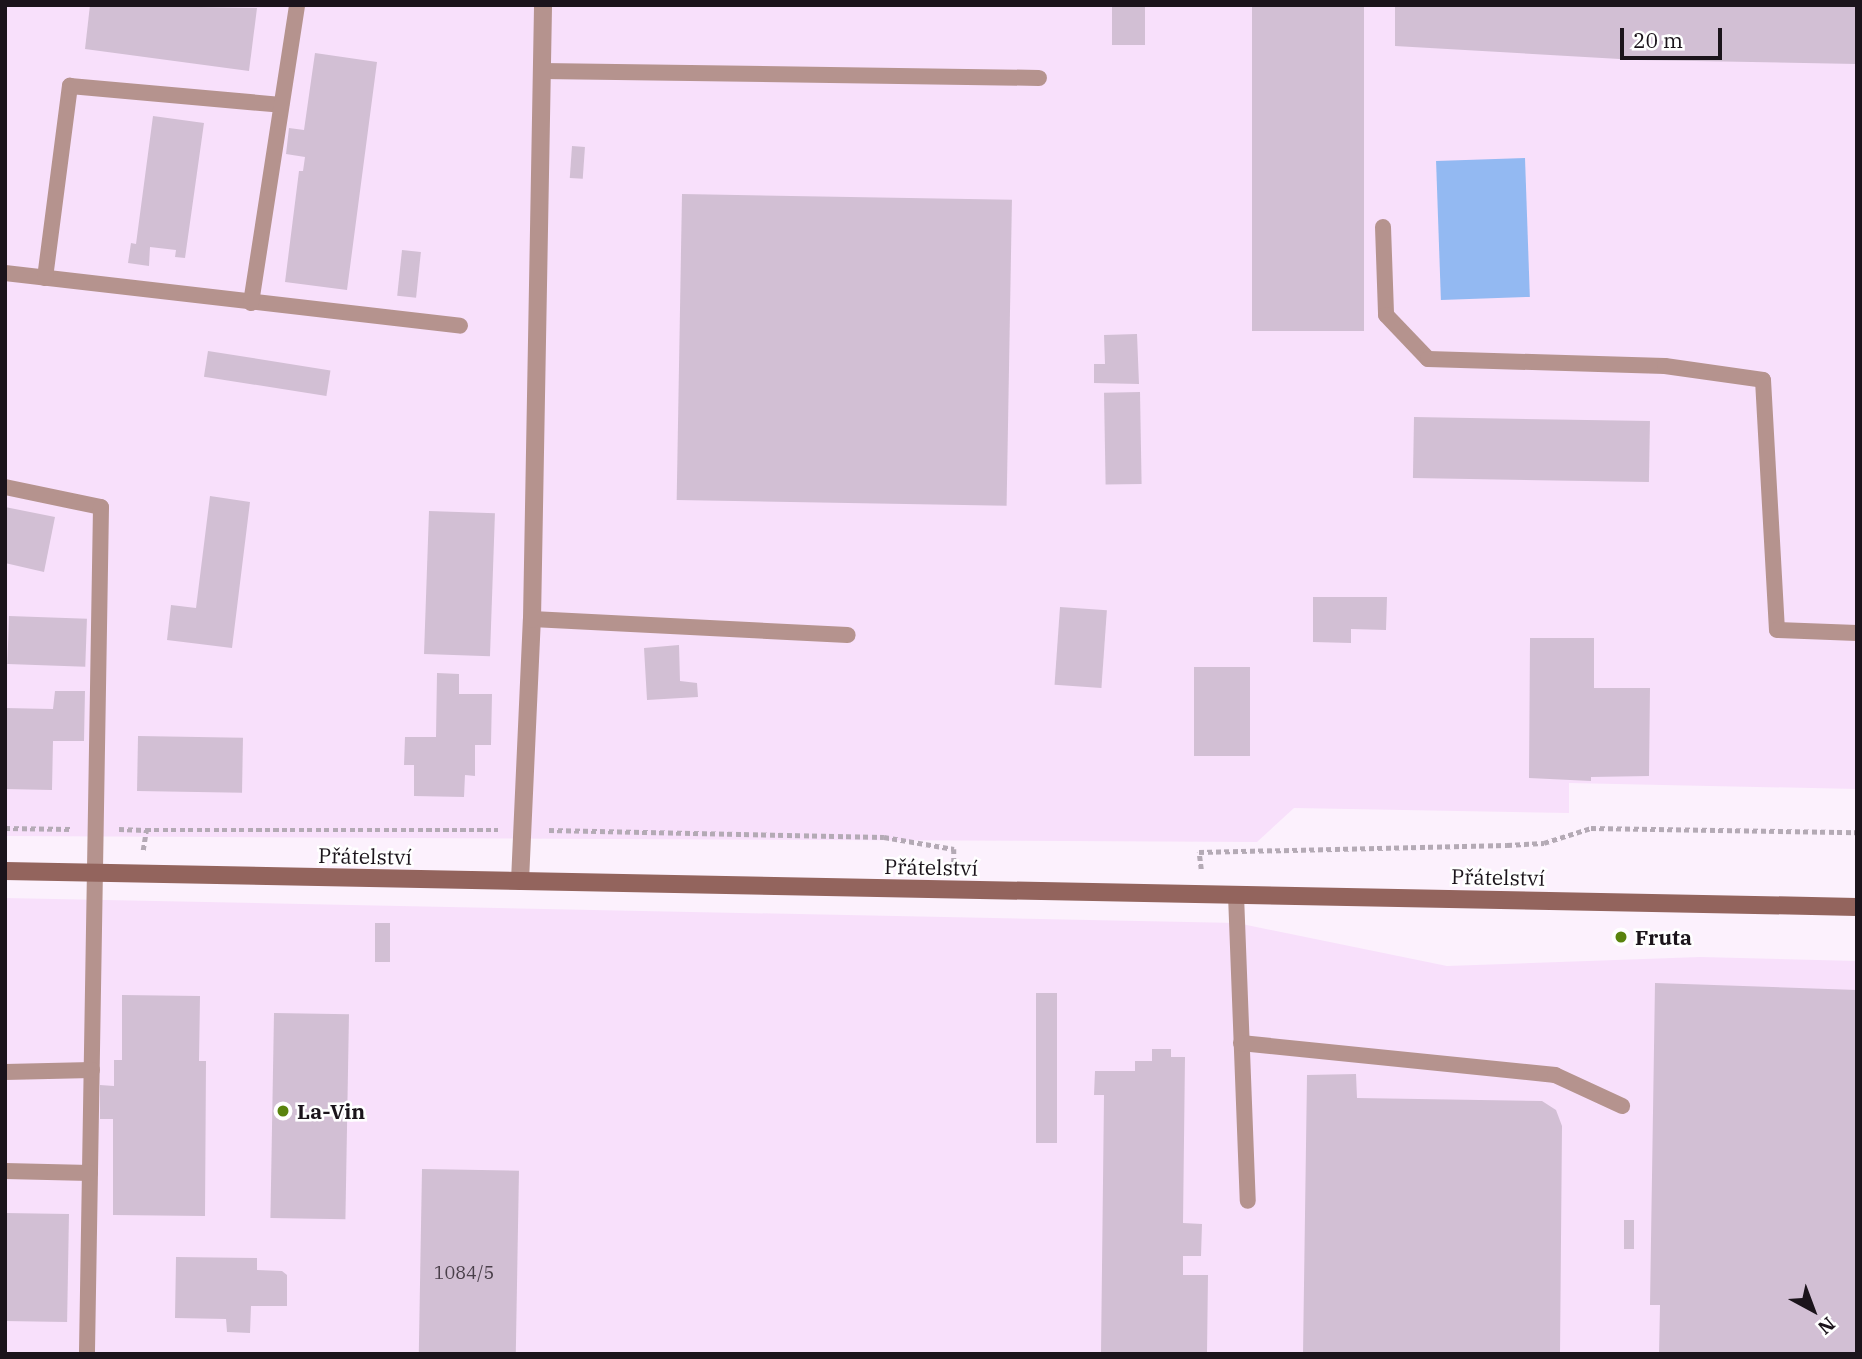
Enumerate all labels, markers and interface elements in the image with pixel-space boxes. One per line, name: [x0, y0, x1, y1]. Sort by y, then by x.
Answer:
scale bar: [1624, 14, 1726, 58]
text: 20 m: [1633, 26, 1683, 54]
street label: Přátelství: [318, 843, 412, 869]
street label: Přátelství: [884, 854, 978, 880]
street label: Přátelství: [1451, 864, 1545, 890]
place label: Fruta: [1635, 924, 1692, 950]
marker: Fruta: [1613, 929, 1629, 945]
place label: La-Vin: [297, 1098, 365, 1124]
marker: La-Vin: [275, 1103, 291, 1119]
house number: 1084/5: [434, 1262, 494, 1284]
north arrow: [1778, 1275, 1848, 1345]
text: N: [1813, 1312, 1840, 1340]

